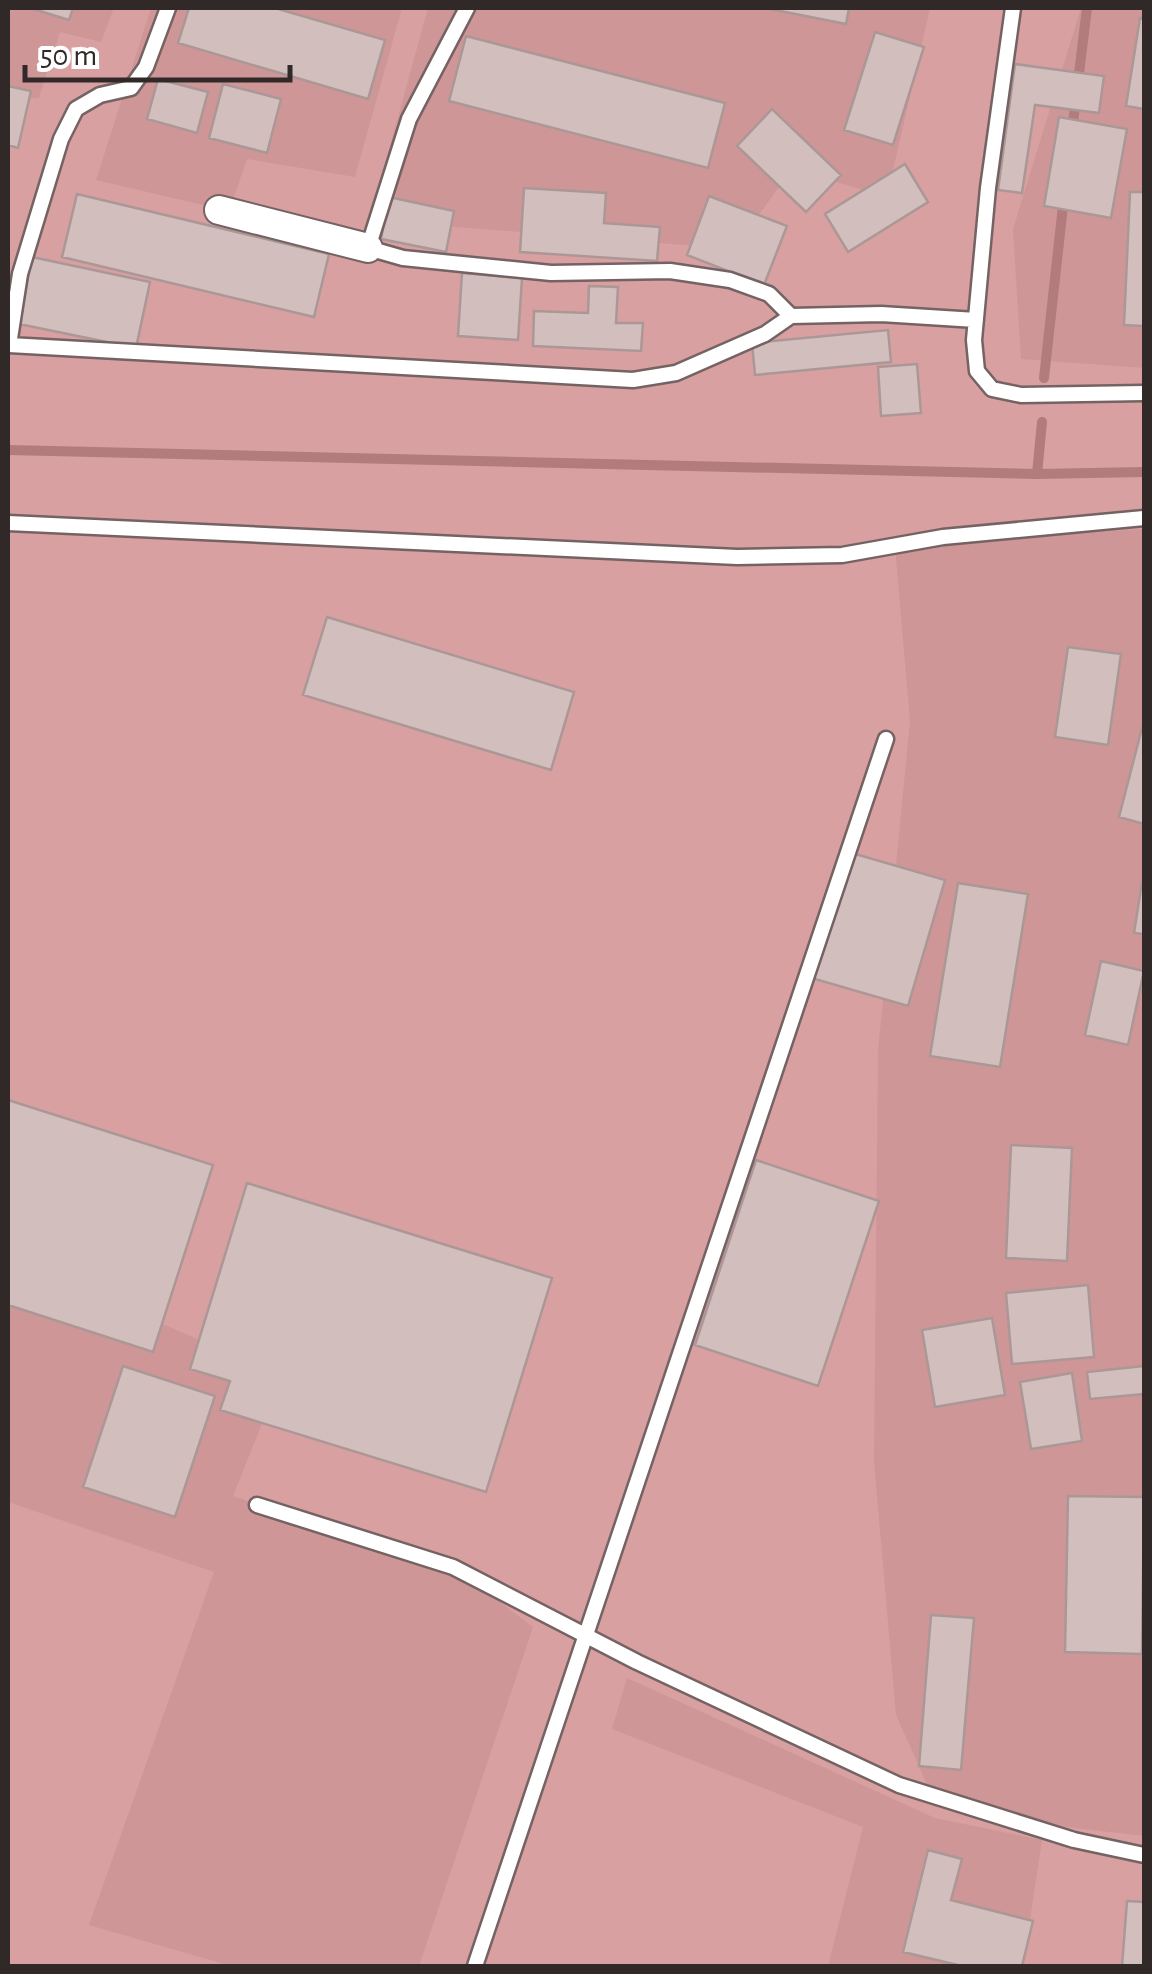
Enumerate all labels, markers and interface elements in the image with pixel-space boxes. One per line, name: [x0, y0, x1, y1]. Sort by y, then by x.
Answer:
scale bar: [25, 20, 290, 82]
text: 50 m: [40, 41, 97, 71]

